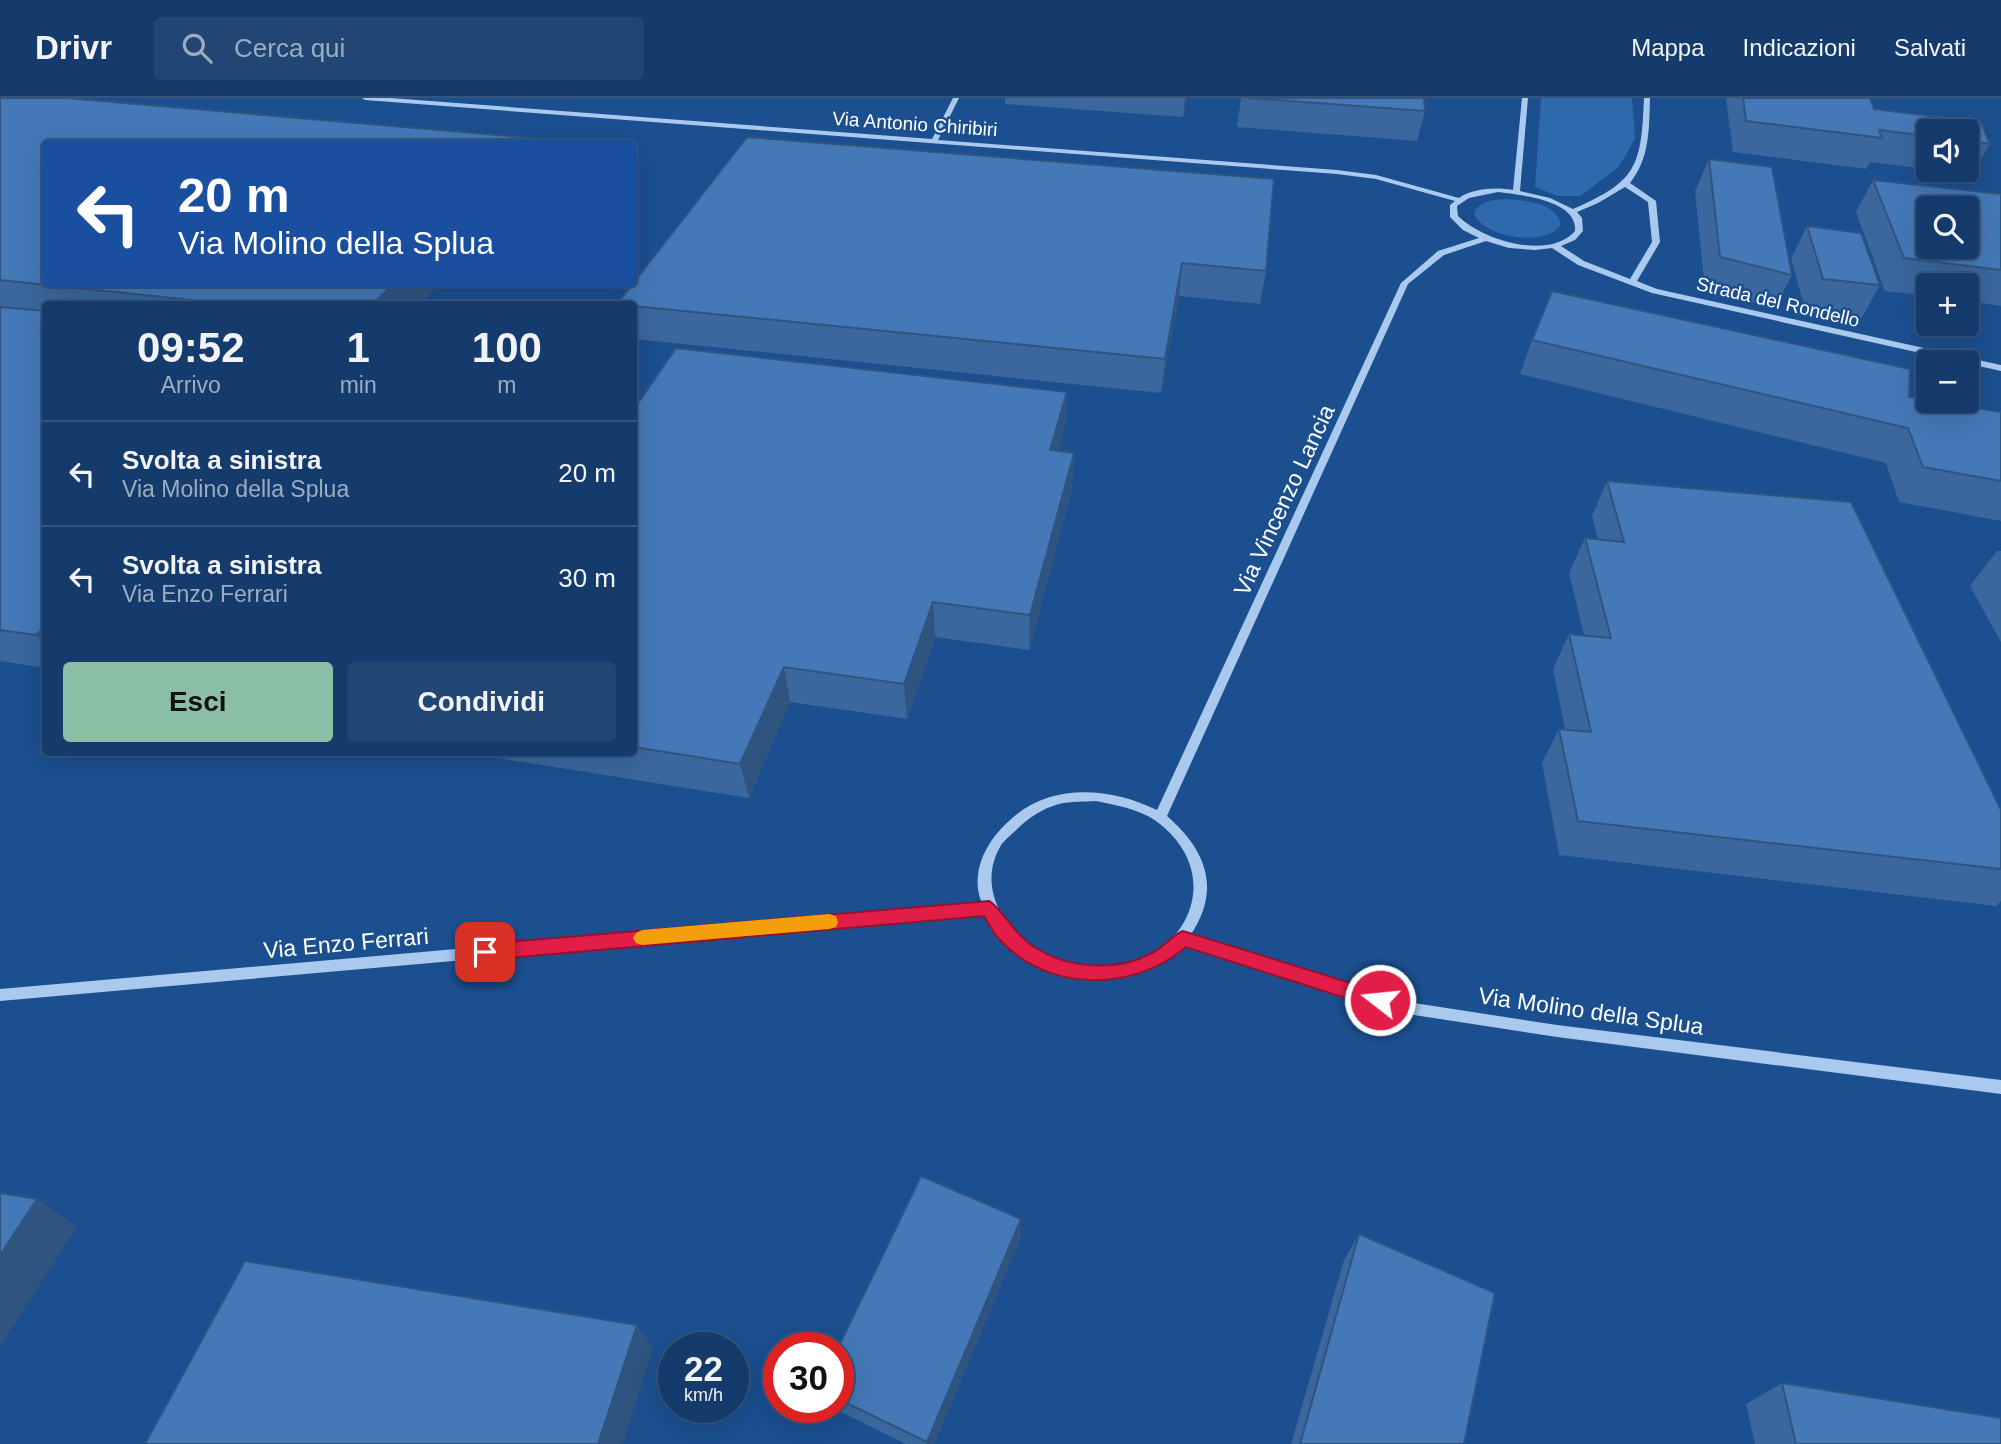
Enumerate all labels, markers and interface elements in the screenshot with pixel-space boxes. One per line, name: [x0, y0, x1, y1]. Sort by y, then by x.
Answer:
search box: [154, 17, 644, 80]
text: Drivr: [35, 29, 112, 66]
icon: search: [178, 29, 216, 67]
text: Cerca qui: [234, 33, 345, 63]
text: Mappa: [1631, 34, 1705, 61]
text: Indicazioni: [1743, 34, 1856, 61]
text: Salvati: [1894, 34, 1966, 61]
street label: Via Antonio Chiribiri: [832, 108, 998, 140]
map controls: [1916, 119, 1979, 413]
button: sound: [1916, 119, 1979, 182]
icon: left: [63, 168, 154, 259]
text: 20 m: [178, 168, 290, 222]
button: search: [1916, 196, 1979, 259]
text: Via Molino della Splua: [178, 225, 494, 261]
street label: Strada del Rondello: [1694, 273, 1862, 331]
button: +: [1916, 273, 1979, 336]
text: 09:52: [137, 324, 245, 371]
text: 1: [346, 324, 370, 371]
text: 100: [472, 324, 542, 371]
button: −: [1916, 350, 1979, 413]
text: Arrivo: [161, 372, 221, 398]
text: min: [340, 372, 377, 398]
text: m: [497, 372, 516, 398]
street label: Via Vincenzo Lancia: [1228, 400, 1340, 600]
text: Svolta a sinistra: [122, 445, 321, 475]
icon: left: [63, 455, 101, 493]
text: 20 m: [558, 458, 616, 488]
text: Via Molino della Splua: [122, 476, 349, 502]
text: Svolta a sinistra: [122, 550, 321, 580]
icon: left: [63, 560, 101, 598]
text: 30 m: [558, 563, 616, 593]
text: Via Enzo Ferrari: [122, 581, 288, 607]
button: Esci: [63, 662, 333, 742]
button: Condividi: [347, 662, 616, 742]
pin: [455, 922, 515, 982]
street label: Via Enzo Ferrari: [262, 923, 430, 963]
icon: arrive: [466, 933, 504, 971]
position arrow: [1343, 963, 1417, 1037]
street label: Via Molino della Splua: [1477, 982, 1705, 1040]
speed limit sign: 30: [763, 1332, 854, 1423]
text: 22: [684, 1349, 723, 1388]
text: km/h: [684, 1385, 723, 1405]

